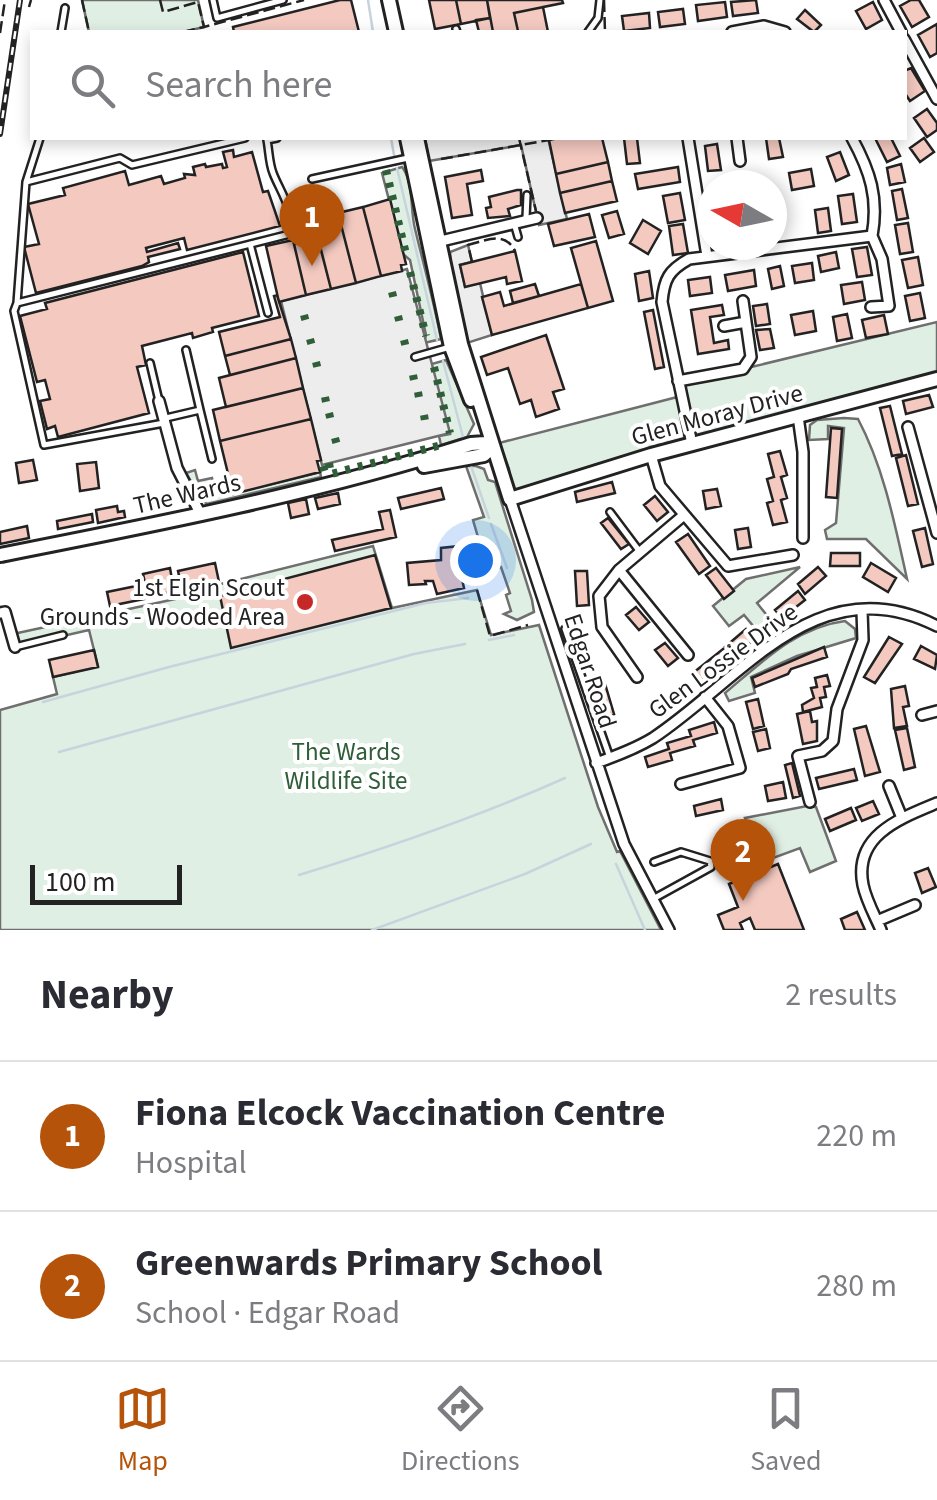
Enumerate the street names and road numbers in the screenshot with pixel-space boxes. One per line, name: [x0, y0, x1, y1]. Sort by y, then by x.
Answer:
street label: Glen Moray Drive: [627, 375, 807, 455]
street label: The Wards: [130, 464, 244, 524]
street label: Glen Lossie Drive: [641, 594, 805, 728]
street label: Edgar Road: [555, 609, 625, 733]

